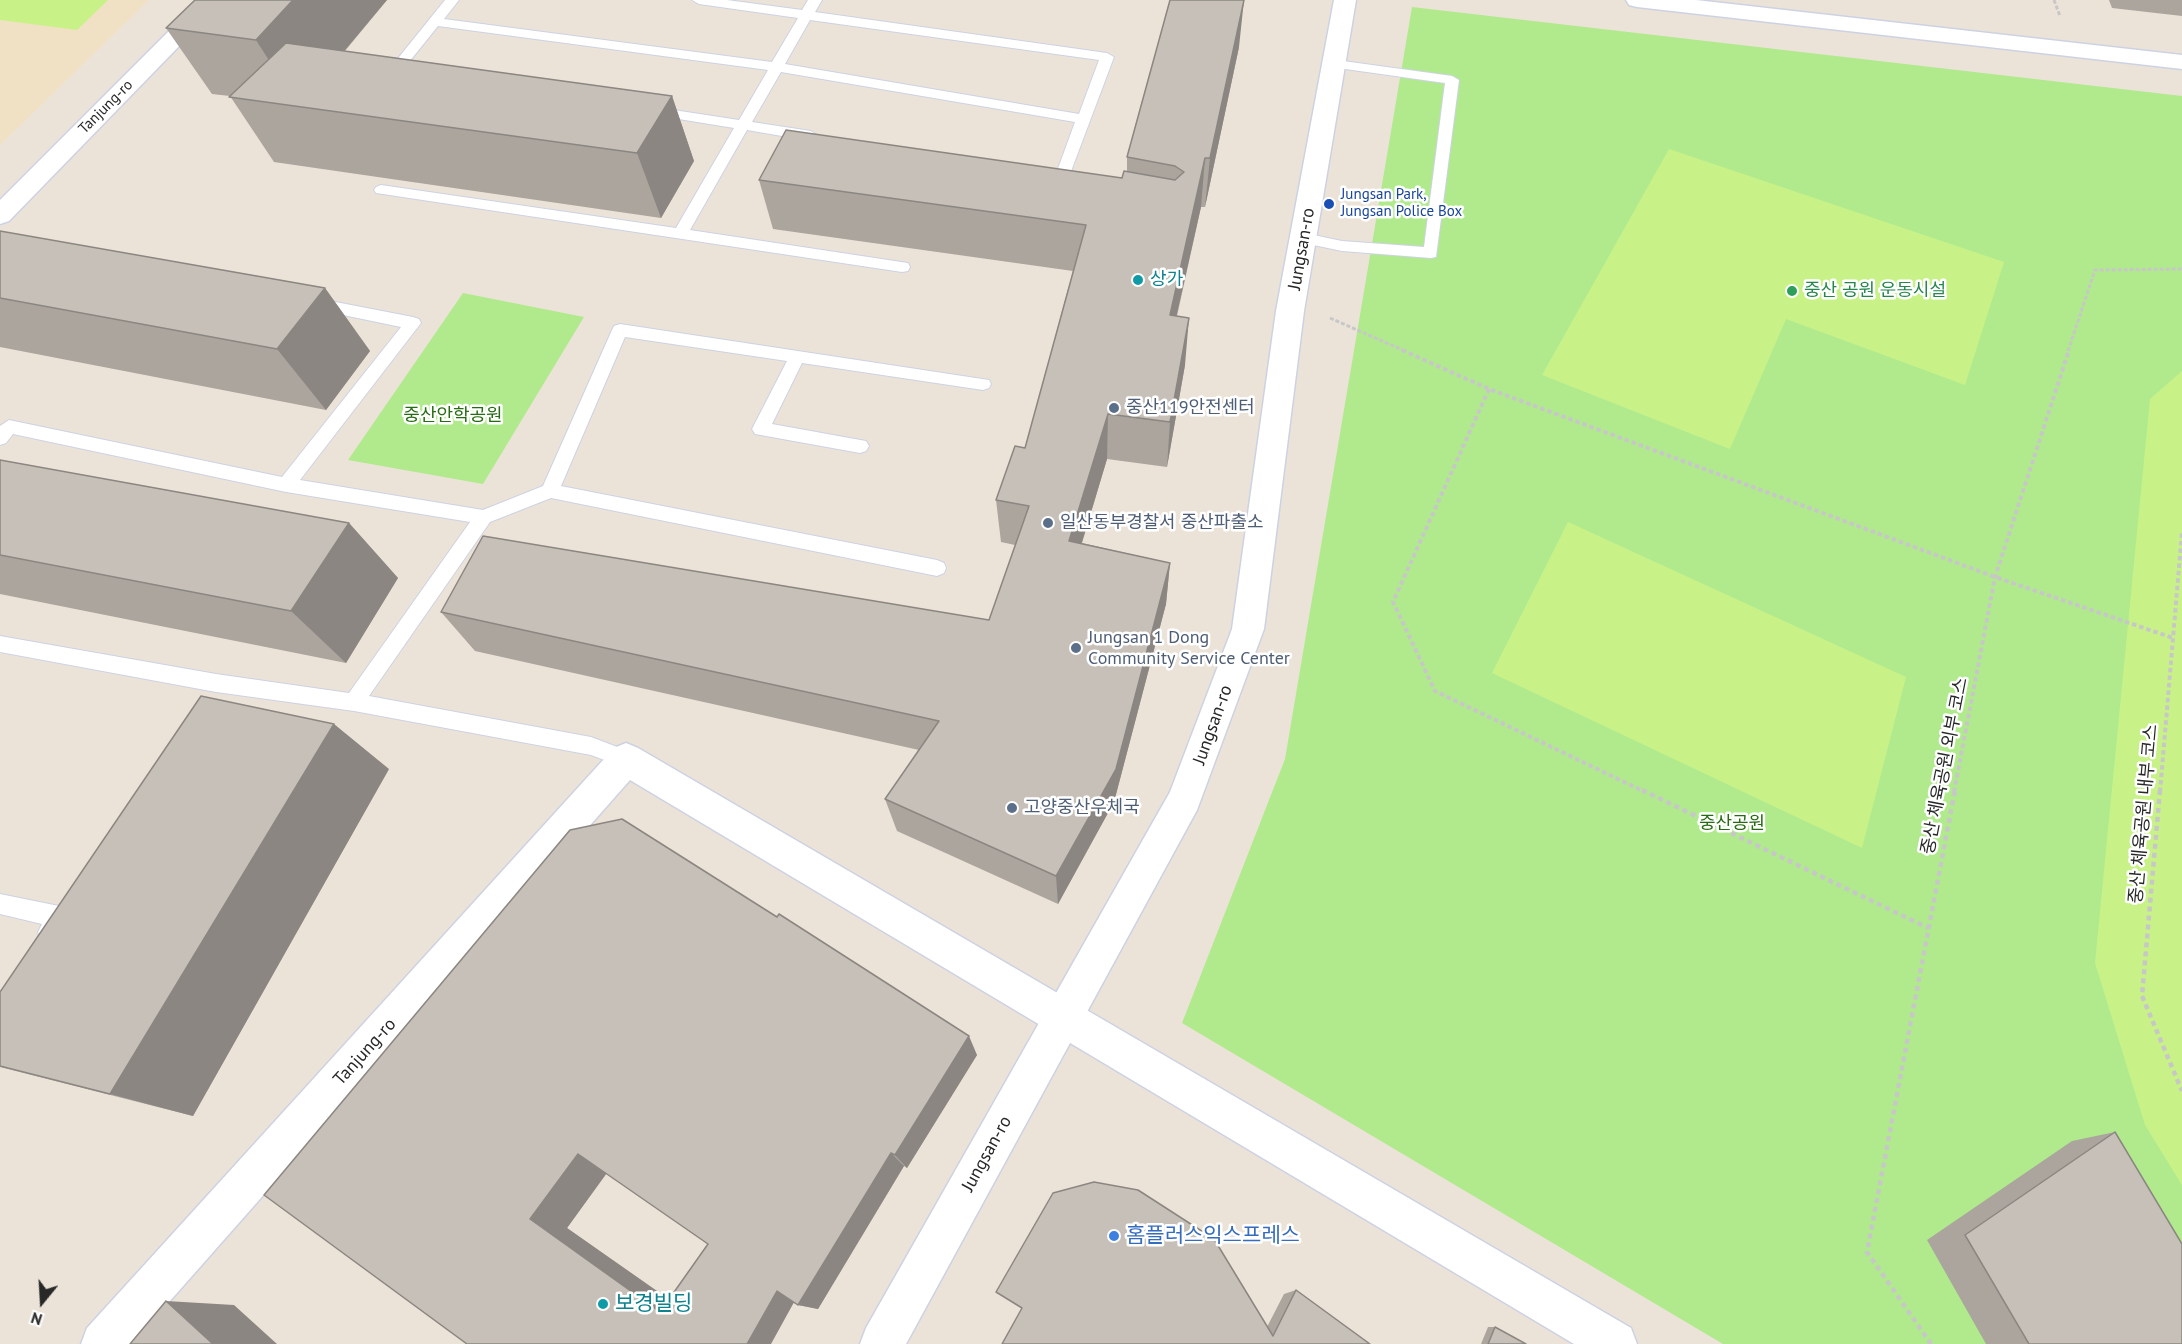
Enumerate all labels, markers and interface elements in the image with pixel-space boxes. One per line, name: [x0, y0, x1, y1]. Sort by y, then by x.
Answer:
street label: Tanjung-ro: [75, 76, 137, 138]
place label: Jungsan Park, Jungsan Police Box: [1341, 186, 1462, 221]
marker: Jungsan Park, Jungsan Police Box: [1322, 197, 1336, 211]
street label: Jungsan-ro: [1284, 206, 1320, 292]
place label: 상가: [1150, 269, 1183, 291]
marker: 상가: [1131, 273, 1145, 287]
place label: 중산 공원 운동시설: [1804, 280, 1946, 302]
marker: 중산 공원 운동시설: [1785, 284, 1799, 298]
place label: 중산119안전센터: [1126, 397, 1255, 419]
marker: 중산119안전센터: [1107, 401, 1121, 415]
park label: 중산안학공원: [403, 405, 503, 427]
place label: 일산동부경찰서 중산파출소: [1060, 512, 1264, 534]
marker: 일산동부경찰서 중산파출소: [1041, 516, 1055, 530]
place label: Jungsan 1 Dong Community Service Center: [1088, 627, 1290, 670]
marker: Jungsan 1 Dong Community Service Center: [1069, 641, 1083, 655]
street label: 중산 체육공원 외부 코스: [1917, 676, 1973, 856]
street label: Jungsan-ro: [1189, 682, 1237, 768]
street label: 중산 체육공원 내부 코스: [2125, 723, 2163, 905]
place label: 고양중산우체국: [1024, 797, 1140, 819]
marker: 고양중산우체국: [1005, 801, 1019, 815]
park label: 중산공원: [1699, 813, 1765, 835]
street label: Tanjung-ro: [329, 1014, 401, 1090]
street label: Jungsan-ro: [957, 1112, 1017, 1196]
place label: 홈플러스익스프레스: [1126, 1223, 1300, 1249]
marker: 홈플러스익스프레스: [1107, 1229, 1121, 1243]
north arrow: [12, 1272, 72, 1332]
place label: 보경빌딩: [615, 1291, 692, 1317]
marker: 보경빌딩: [596, 1297, 610, 1311]
text: N: [28, 1308, 45, 1330]

